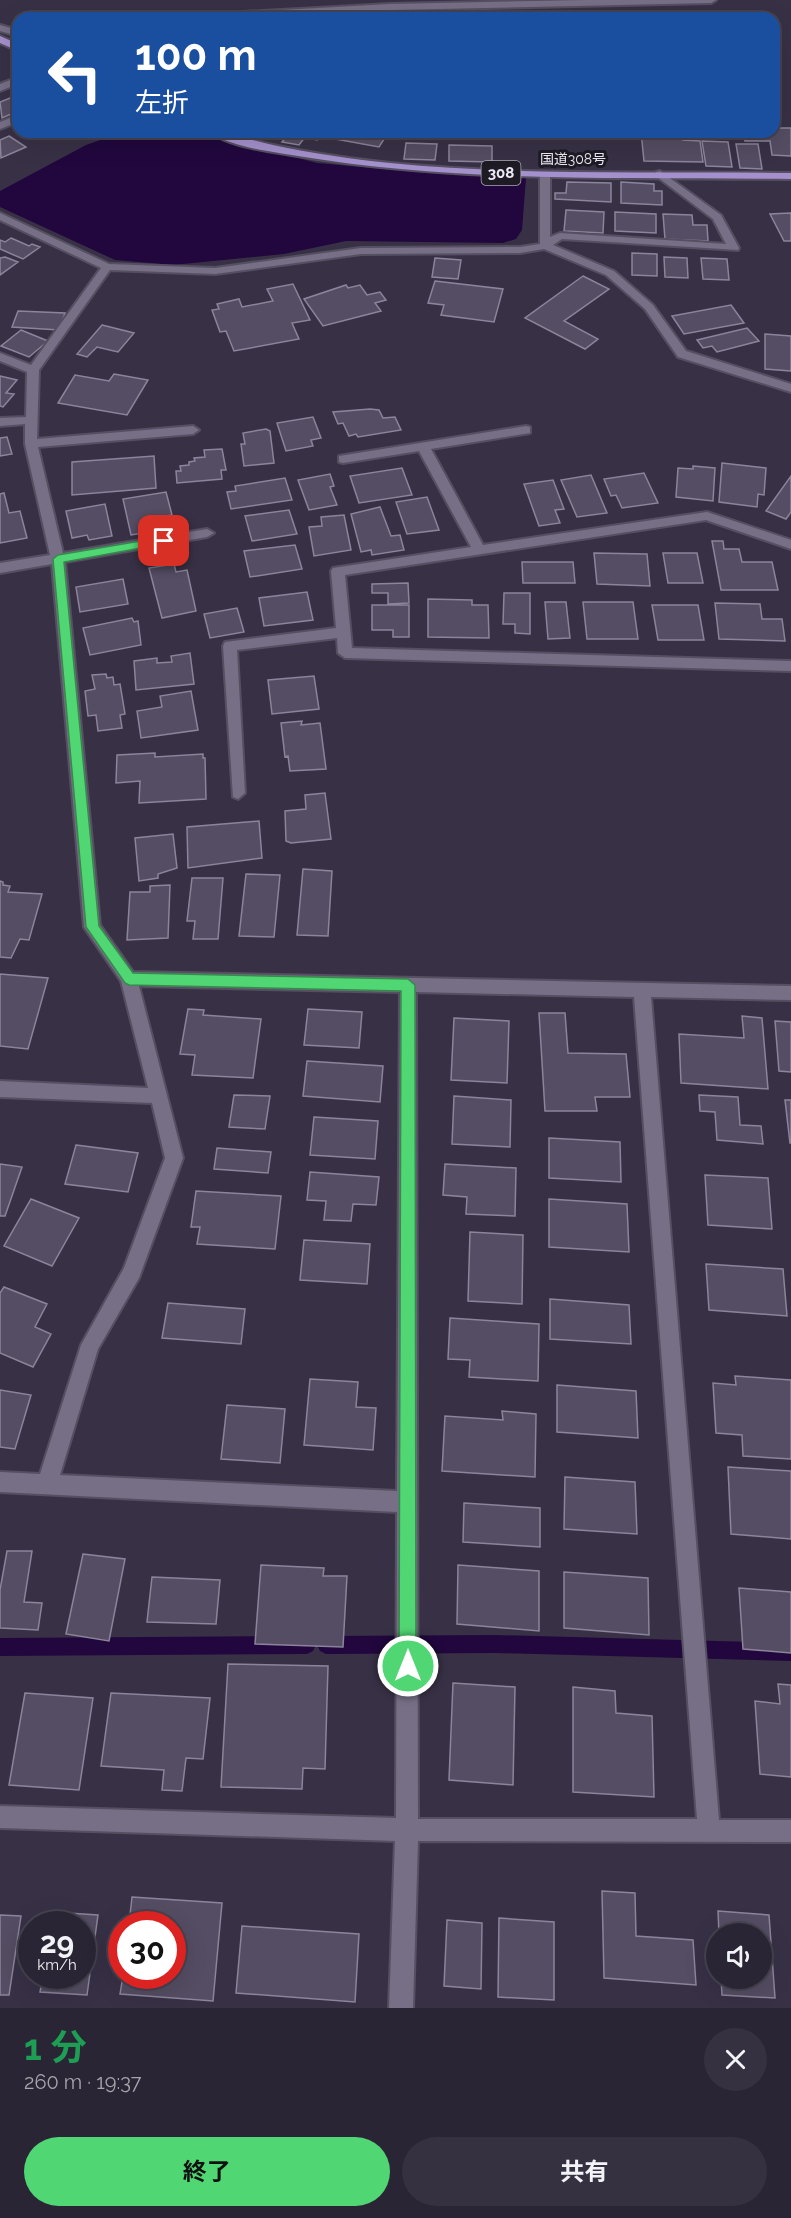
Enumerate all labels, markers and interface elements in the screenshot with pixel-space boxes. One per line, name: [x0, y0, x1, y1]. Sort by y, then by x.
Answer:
text: 100 m: [135, 31, 257, 80]
icon: left: [36, 36, 114, 114]
text: 左折: [135, 87, 189, 118]
street label: 国道308号: [540, 151, 606, 167]
road number: 308: [482, 161, 520, 185]
pin: [138, 515, 189, 566]
icon: arrive: [147, 524, 180, 557]
position arrow: [376, 1634, 440, 1698]
speed limit sign: 30: [108, 1911, 186, 1989]
map controls: [706, 1923, 772, 1989]
button: sound: [706, 1923, 772, 1989]
text: 29: [40, 1925, 74, 1960]
text: km/h: [37, 1956, 77, 1974]
text: 1 分: [24, 2026, 86, 2068]
button: close: [704, 2028, 767, 2091]
text: 260 m · 19:37: [24, 2070, 142, 2094]
button: 終了: [24, 2137, 390, 2206]
button: 共有: [402, 2137, 767, 2206]

